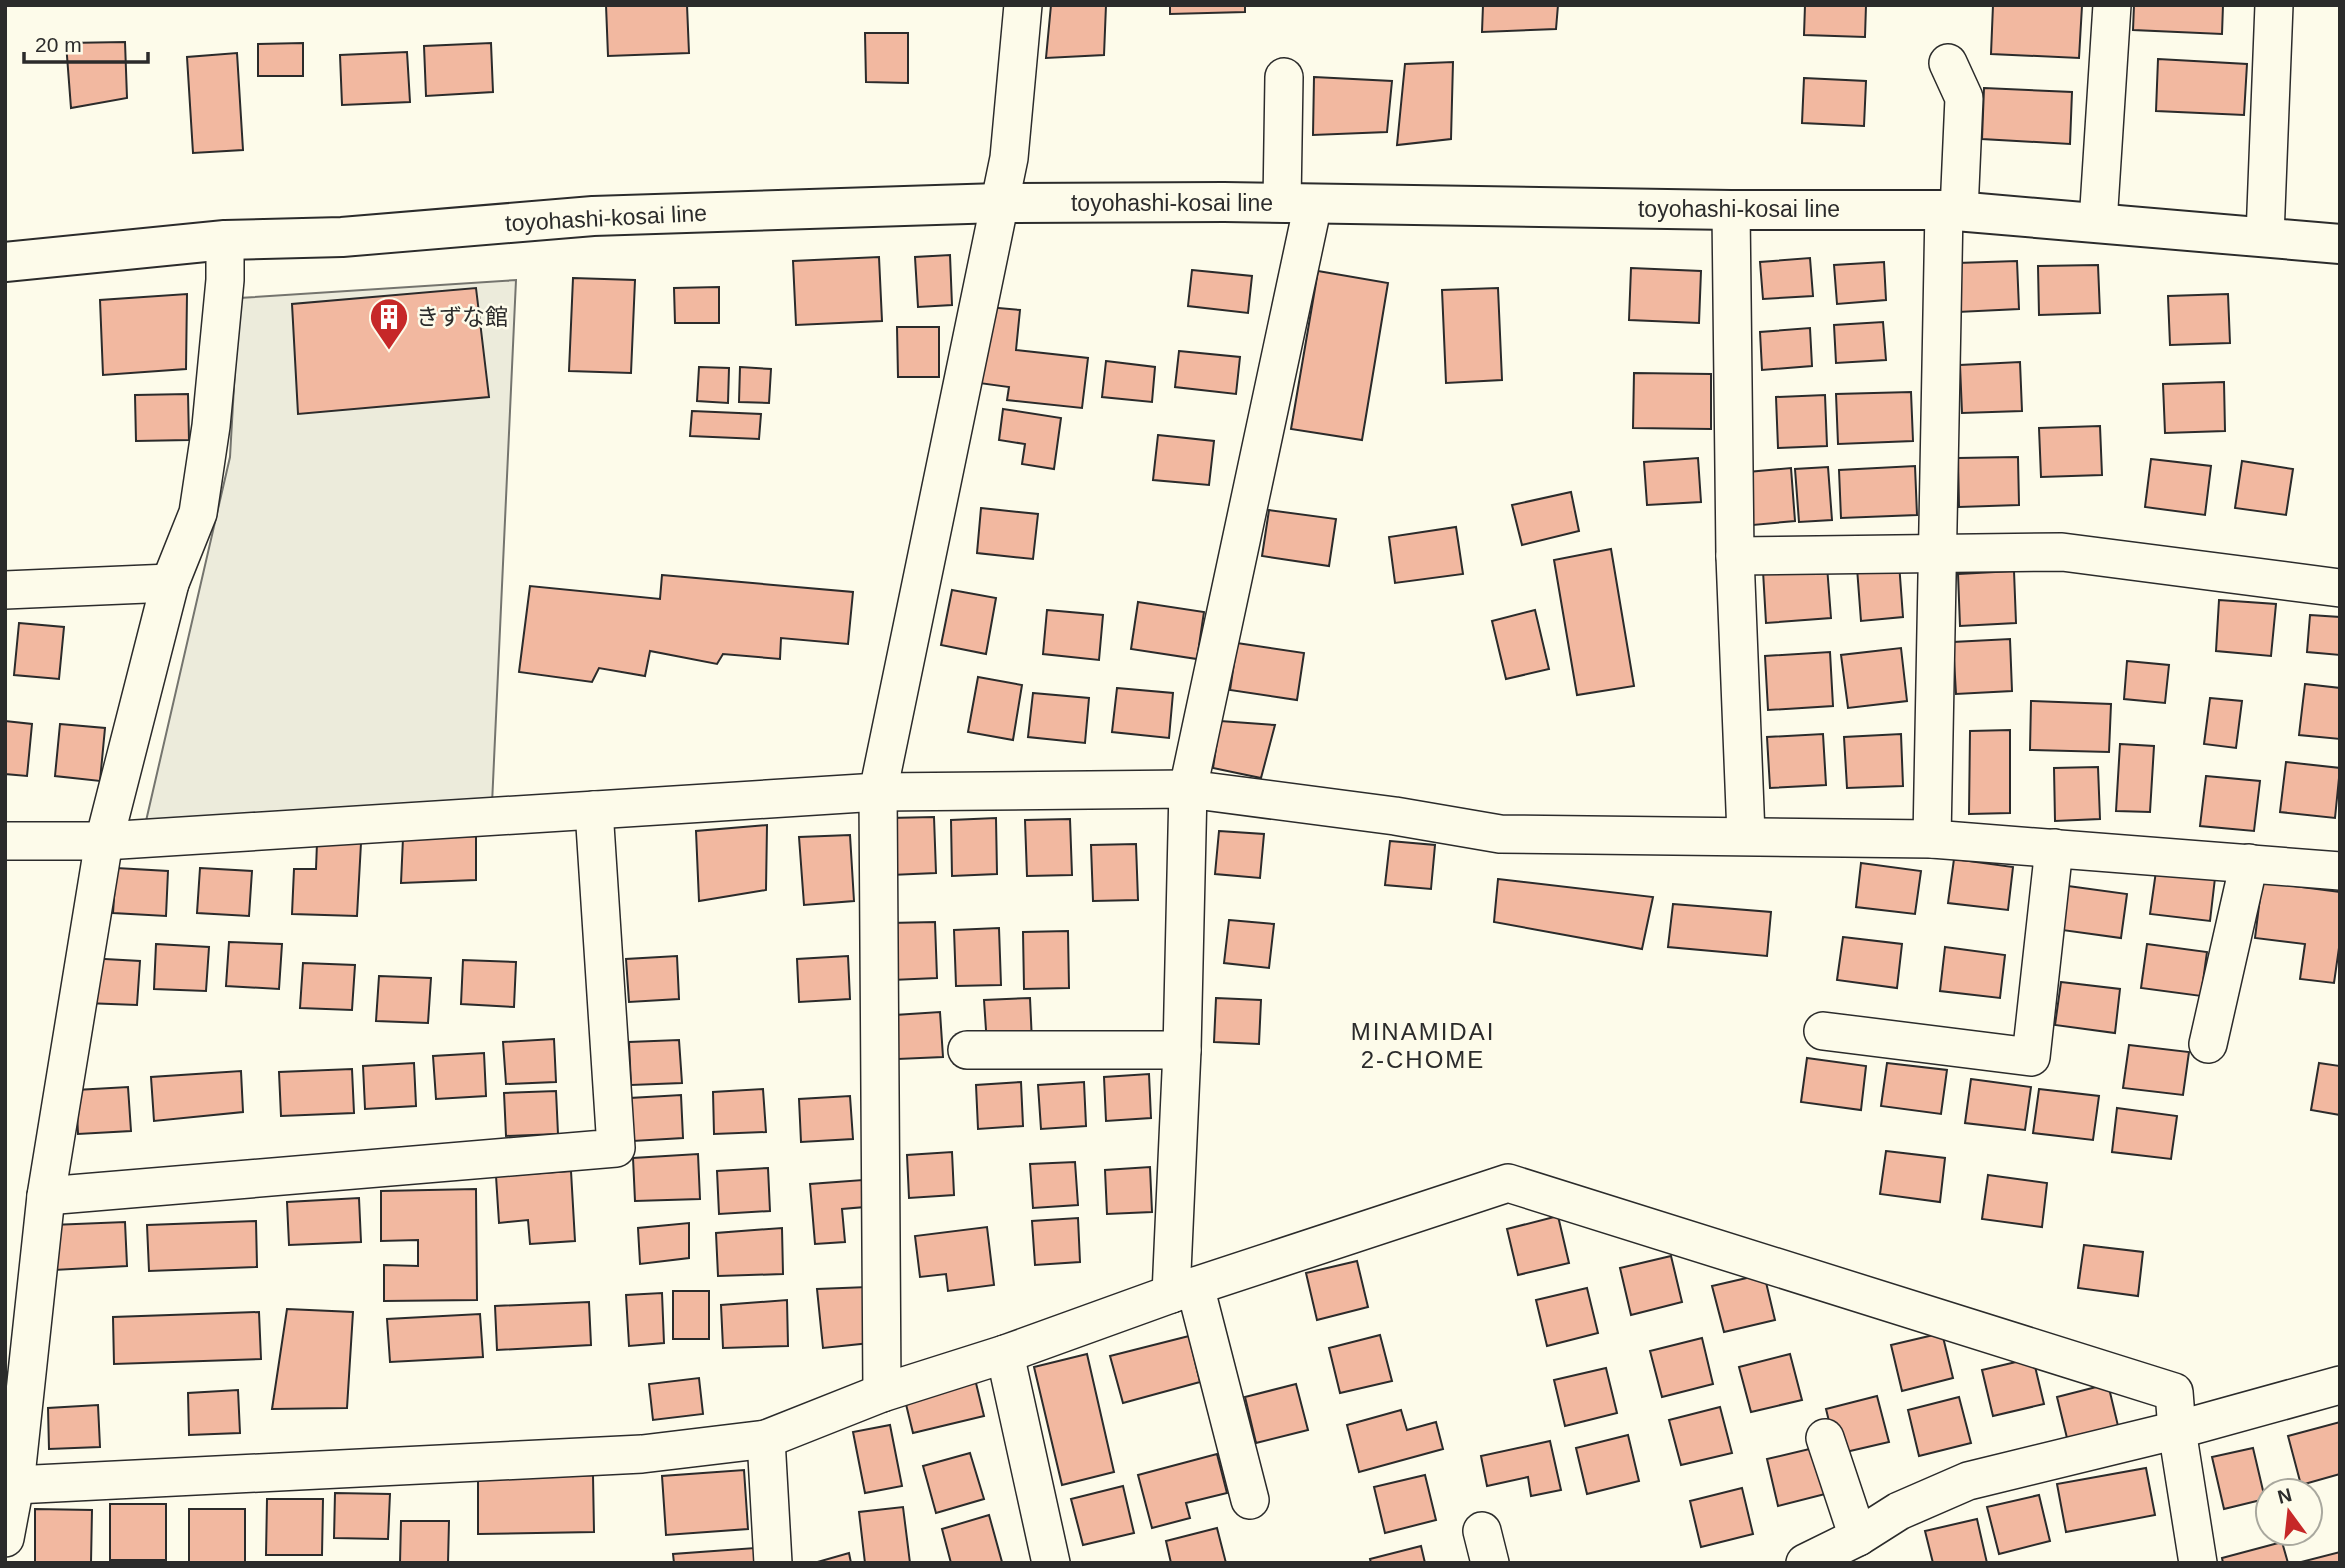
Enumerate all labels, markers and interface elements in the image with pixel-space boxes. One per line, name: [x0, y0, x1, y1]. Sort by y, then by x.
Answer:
scale bar: [24, 21, 149, 65]
text: 20 m: [35, 33, 82, 56]
street label: toyohashi-kosai line: [1071, 190, 1273, 216]
street label: toyohashi-kosai line: [1638, 196, 1840, 222]
street label: toyohashi-kosai line: [504, 200, 708, 236]
building icon: きずな館: [368, 296, 410, 351]
place label: きずな館: [416, 304, 508, 330]
district label: MINAMIDAI 2-CHOME: [1351, 1018, 1495, 1073]
north arrow: [2254, 1477, 2324, 1547]
text: N: [2275, 1484, 2294, 1508]

